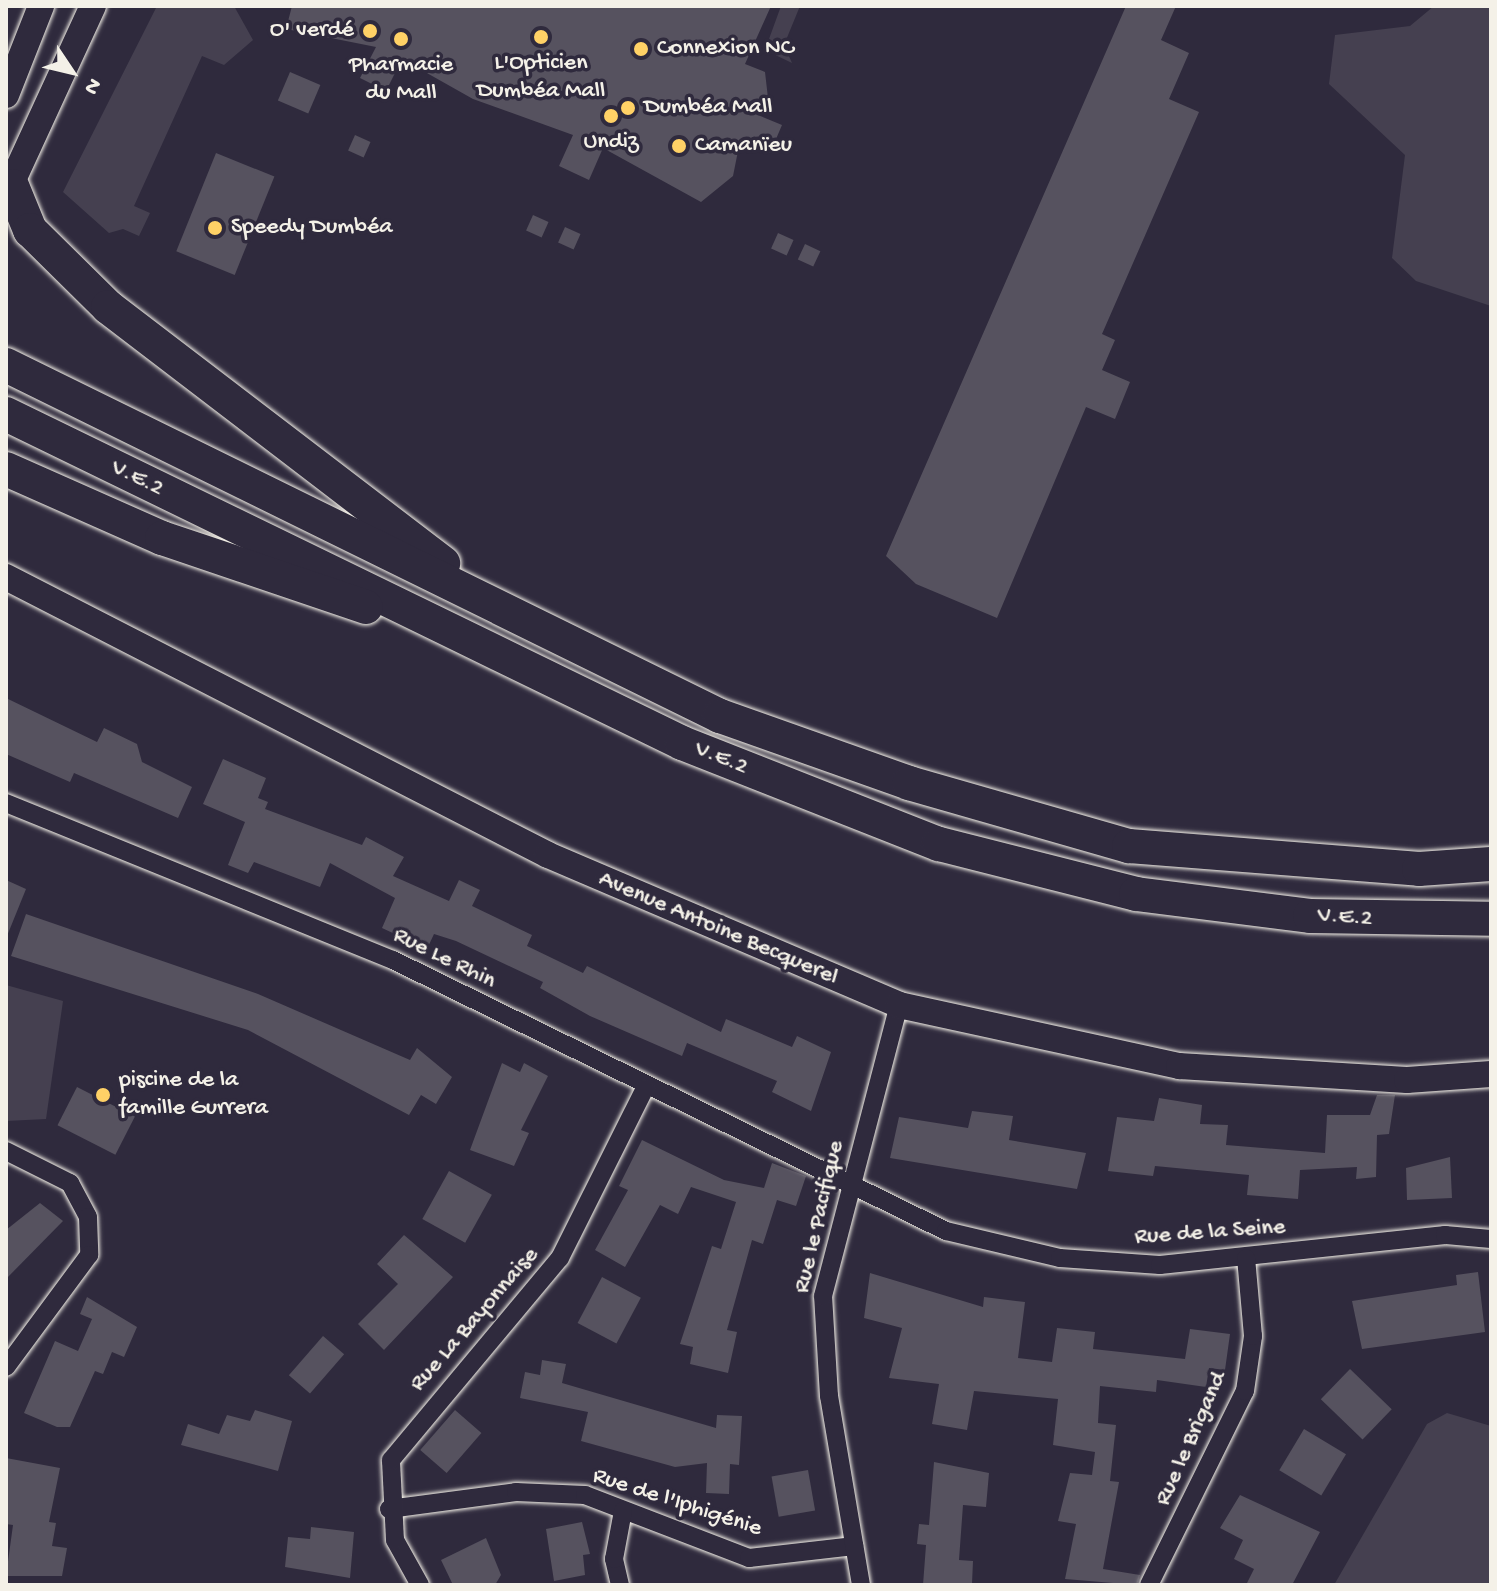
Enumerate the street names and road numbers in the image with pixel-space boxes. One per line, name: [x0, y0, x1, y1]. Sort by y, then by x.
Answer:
street label: V.E.2: [106, 454, 168, 504]
street label: V.E.2: [690, 735, 752, 783]
street label: Avenue Antoine Becquerel: [594, 865, 842, 993]
street label: V.E.2: [1316, 902, 1374, 934]
street label: Rue Le Rhin: [388, 922, 500, 996]
street label: Rue le Pacifique: [788, 1138, 852, 1296]
street label: Rue de la Seine: [1134, 1213, 1286, 1253]
street label: Rue La Bayonnaise: [404, 1242, 546, 1398]
street label: Rue le Brigand: [1150, 1368, 1234, 1510]
street label: Rue de l'Iphigénie: [589, 1462, 765, 1544]

